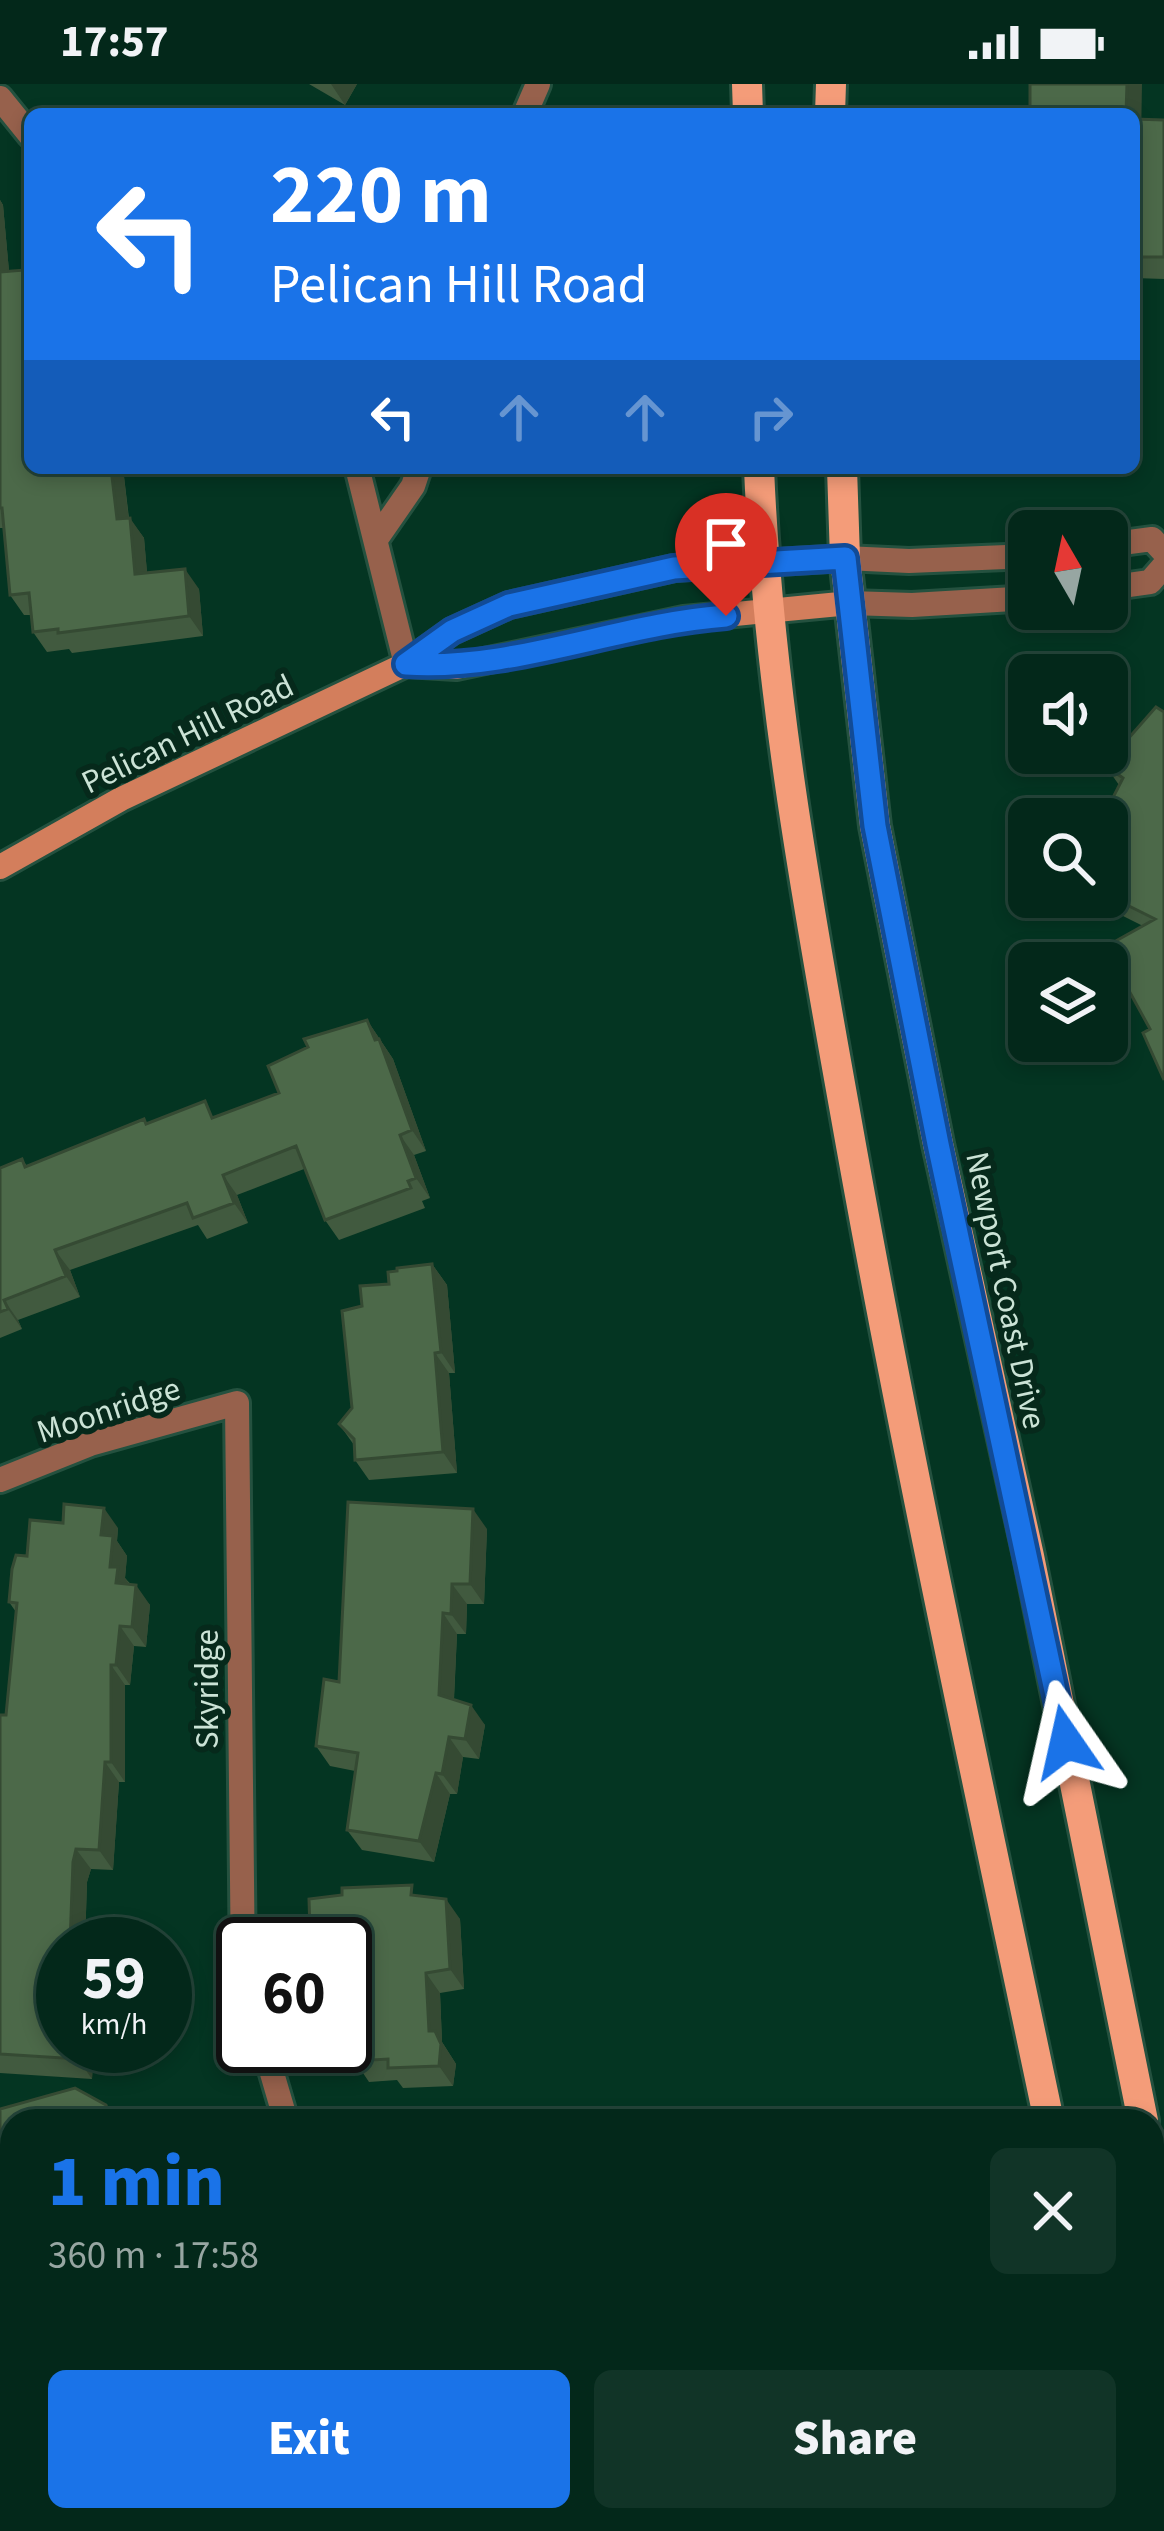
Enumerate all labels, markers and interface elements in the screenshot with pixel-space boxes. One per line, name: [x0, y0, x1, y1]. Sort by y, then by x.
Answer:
text: 17:57: [60, 10, 169, 74]
text: 220 m: [270, 136, 492, 256]
icon: left: [72, 156, 228, 312]
text: Pelican Hill Road: [270, 247, 647, 324]
icon: left: [360, 384, 426, 450]
icon: ahead: [486, 384, 552, 450]
icon: ahead: [612, 384, 678, 450]
icon: right: [738, 384, 804, 450]
pin: [675, 493, 777, 616]
north arrow: [1008, 510, 1128, 630]
map controls: [1008, 510, 1128, 1062]
icon: arrive: [693, 511, 759, 577]
button: sound: [1008, 654, 1128, 774]
street label: Pelican Hill Road: [74, 663, 302, 806]
button: search: [1008, 798, 1128, 918]
button: layers: [1008, 942, 1128, 1062]
street label: Newport Coast Drive: [953, 1147, 1058, 1433]
street label: Moonridge: [31, 1365, 186, 1456]
street label: Skyridge: [184, 1629, 231, 1749]
position arrow: [1003, 1679, 1129, 1805]
speed limit sign: 60: [216, 1917, 372, 2073]
text: 59: [82, 1937, 146, 2022]
text: km/h: [81, 2003, 147, 2046]
text: 1 min: [48, 2131, 225, 2234]
button: close: [990, 2148, 1116, 2274]
text: 360 m · 17:58: [48, 2228, 259, 2284]
button: Exit: [48, 2370, 570, 2508]
button: Share: [594, 2370, 1116, 2508]

